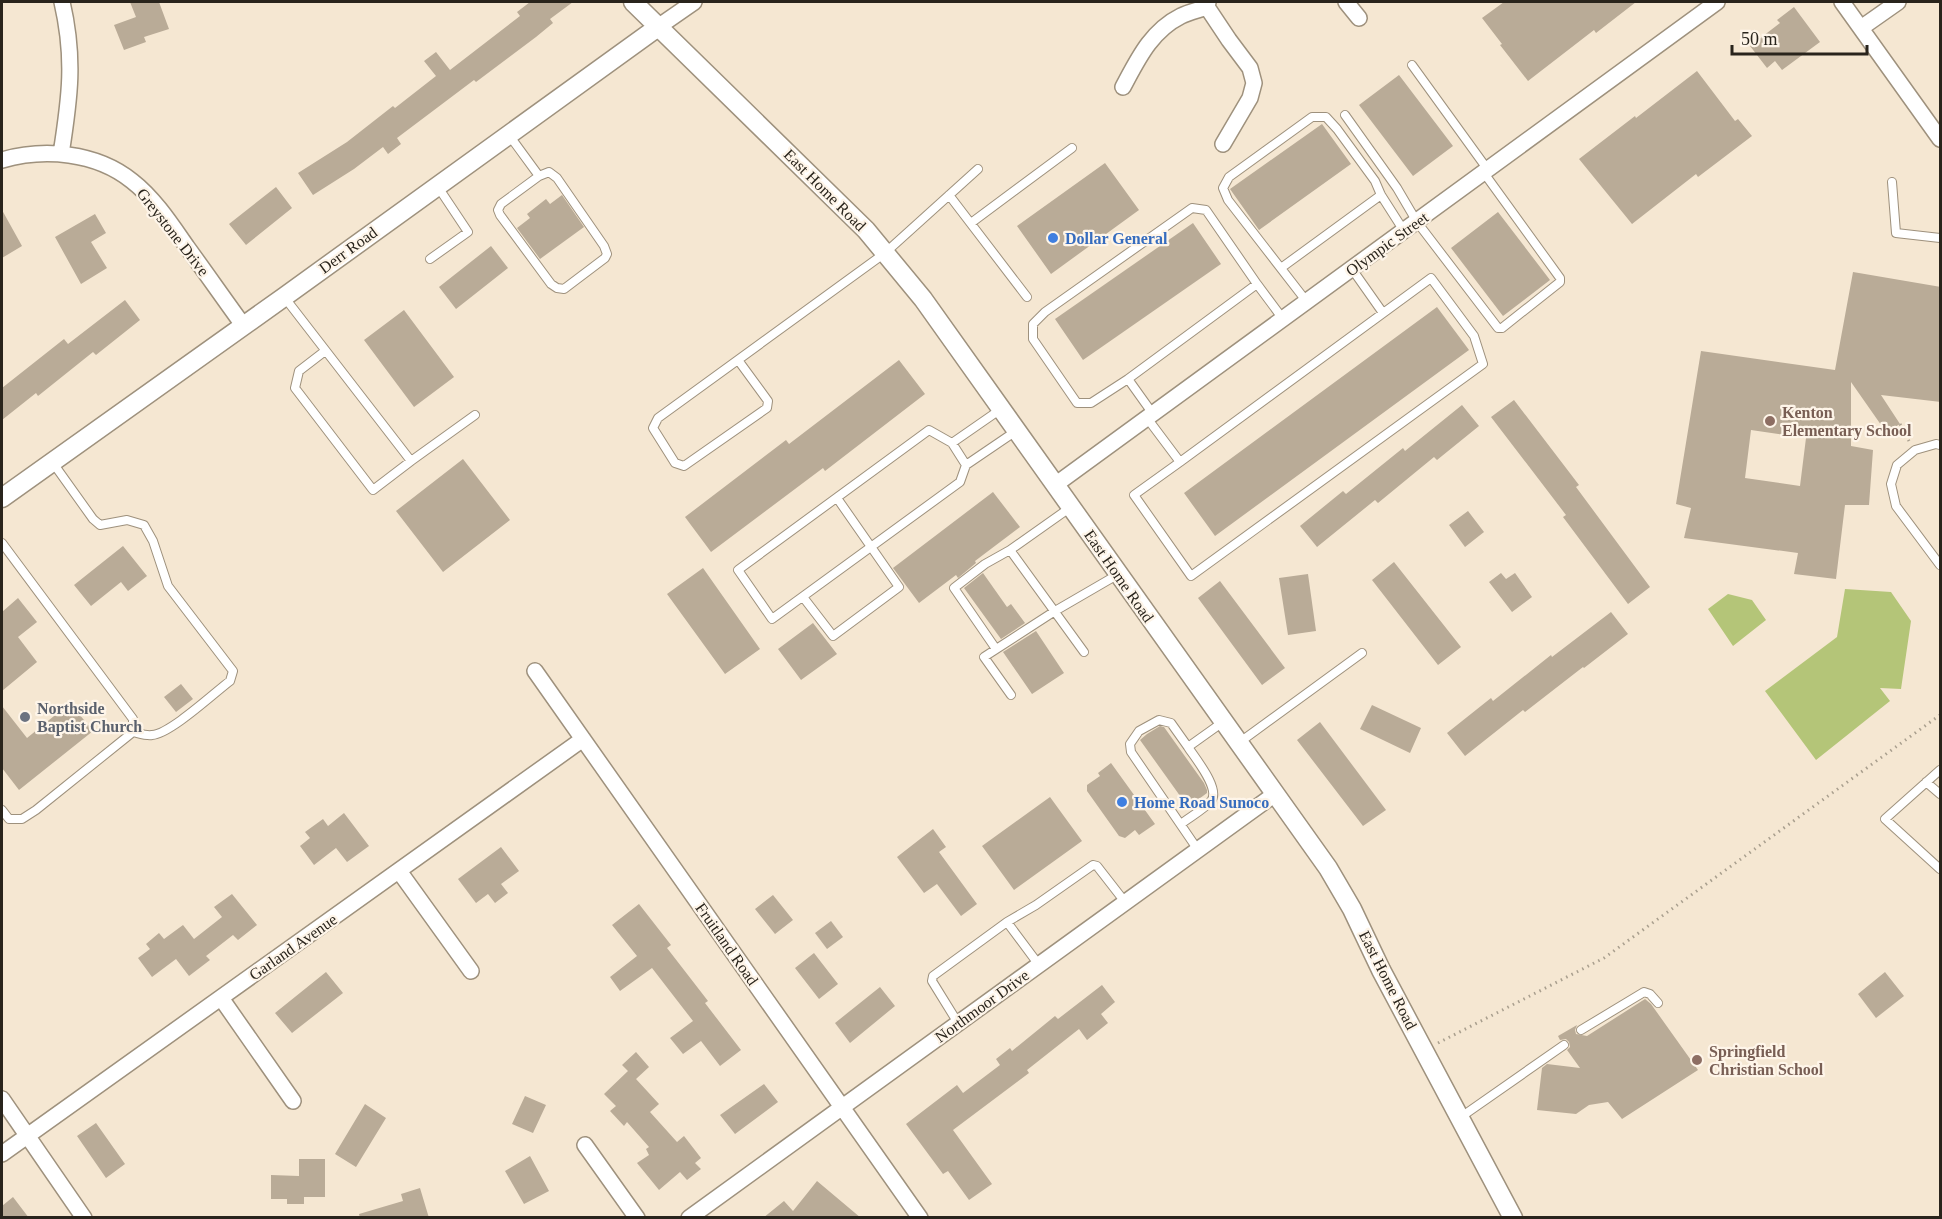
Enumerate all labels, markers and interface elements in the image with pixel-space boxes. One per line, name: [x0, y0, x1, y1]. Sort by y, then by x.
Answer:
scale bar: [1732, 18, 1867, 56]
text: 50 m: [1741, 29, 1778, 49]
street label: East Home Road: [781, 146, 869, 234]
street label: Greystone Drive: [133, 185, 212, 280]
street label: Olympic Street: [1343, 208, 1432, 280]
street label: Derr Road: [316, 223, 380, 277]
place label: Dollar General: [1065, 230, 1168, 247]
marker: Dollar General: [1046, 231, 1060, 245]
place label: Kenton Elementary School: [1782, 404, 1912, 440]
marker: Kenton Elementary School: [1763, 414, 1777, 428]
street label: East Home Road: [1081, 527, 1157, 625]
place label: Northside Baptist Church: [37, 700, 142, 736]
marker: Northside Baptist Church: [18, 710, 32, 724]
place label: Home Road Sunoco: [1134, 794, 1269, 811]
marker: Home Road Sunoco: [1115, 795, 1129, 809]
street label: Fruitland Road: [692, 900, 762, 988]
street label: Garland Avenue: [246, 910, 340, 984]
street label: East Home Road: [1356, 928, 1420, 1032]
street label: Northmoor Drive: [932, 966, 1032, 1046]
place label: Springfield Christian School: [1709, 1043, 1824, 1078]
marker: Springfield Christian School: [1690, 1053, 1704, 1067]

